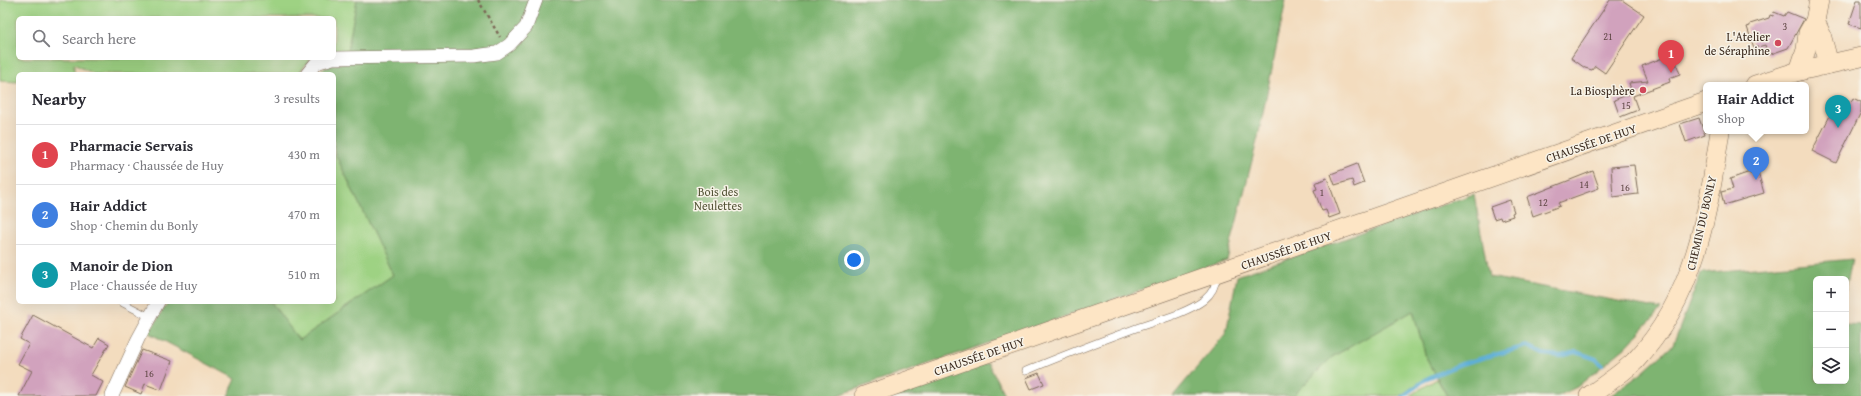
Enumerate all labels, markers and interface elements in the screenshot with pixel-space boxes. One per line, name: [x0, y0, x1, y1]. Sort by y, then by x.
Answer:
search box: [16, 16, 336, 60]
house number: 3: [1783, 19, 1788, 34]
icon: search: [30, 27, 52, 49]
text: Search here: [62, 28, 136, 49]
place label: L'Atelier de Séraphine: [1704, 28, 1770, 59]
house number: 21: [1603, 29, 1613, 44]
marker: L'Atelier de Séraphine: [1773, 38, 1783, 48]
pin: 1: [1658, 40, 1684, 73]
place label: La Biosphère: [1571, 82, 1635, 99]
popup: [1703, 82, 1809, 134]
marker: La Biosphère: [1638, 85, 1648, 95]
text: Nearby: [32, 86, 86, 111]
text: Hair Addict: [1718, 88, 1794, 109]
text: 3 results: [274, 89, 320, 108]
pin: 3: [1825, 95, 1851, 128]
house number: 15: [1621, 98, 1631, 113]
text: Shop: [1718, 109, 1745, 128]
street label: CHAUSSÉE DE HUY: [1543, 120, 1639, 166]
text: Pharmacie Servais: [70, 135, 193, 156]
text: 1: [42, 145, 48, 164]
text: 430 m: [288, 145, 320, 164]
pin: 2: [1743, 147, 1769, 180]
text: Pharmacy · Chaussée de Huy: [70, 156, 224, 175]
street label: CHEMIN DU BONLY: [1682, 174, 1720, 272]
house number: 14: [1579, 177, 1589, 192]
house number: 16: [1620, 180, 1630, 195]
park label: Bois des Neulettes: [694, 183, 742, 214]
house number: 1: [1320, 185, 1325, 200]
text: Hair Addict: [70, 195, 147, 216]
house number: 12: [1538, 195, 1548, 210]
text: 2: [42, 205, 48, 224]
text: 470 m: [288, 205, 320, 224]
text: Shop · Chemin du Bonly: [70, 216, 198, 235]
street label: CHAUSSÉE DE HUY: [1238, 227, 1334, 273]
your location: [844, 250, 864, 270]
text: Manoir de Dion: [70, 255, 173, 276]
text: 3: [42, 265, 48, 284]
text: 510 m: [288, 265, 320, 284]
text: Place · Chaussée de Huy: [70, 276, 198, 295]
map controls: [1813, 276, 1849, 384]
button: +: [1813, 276, 1849, 312]
button: −: [1813, 312, 1849, 348]
street label: CHAUSSÉE DE HUY: [931, 333, 1027, 379]
button: layers: [1813, 348, 1849, 384]
house number: 16: [144, 366, 154, 381]

